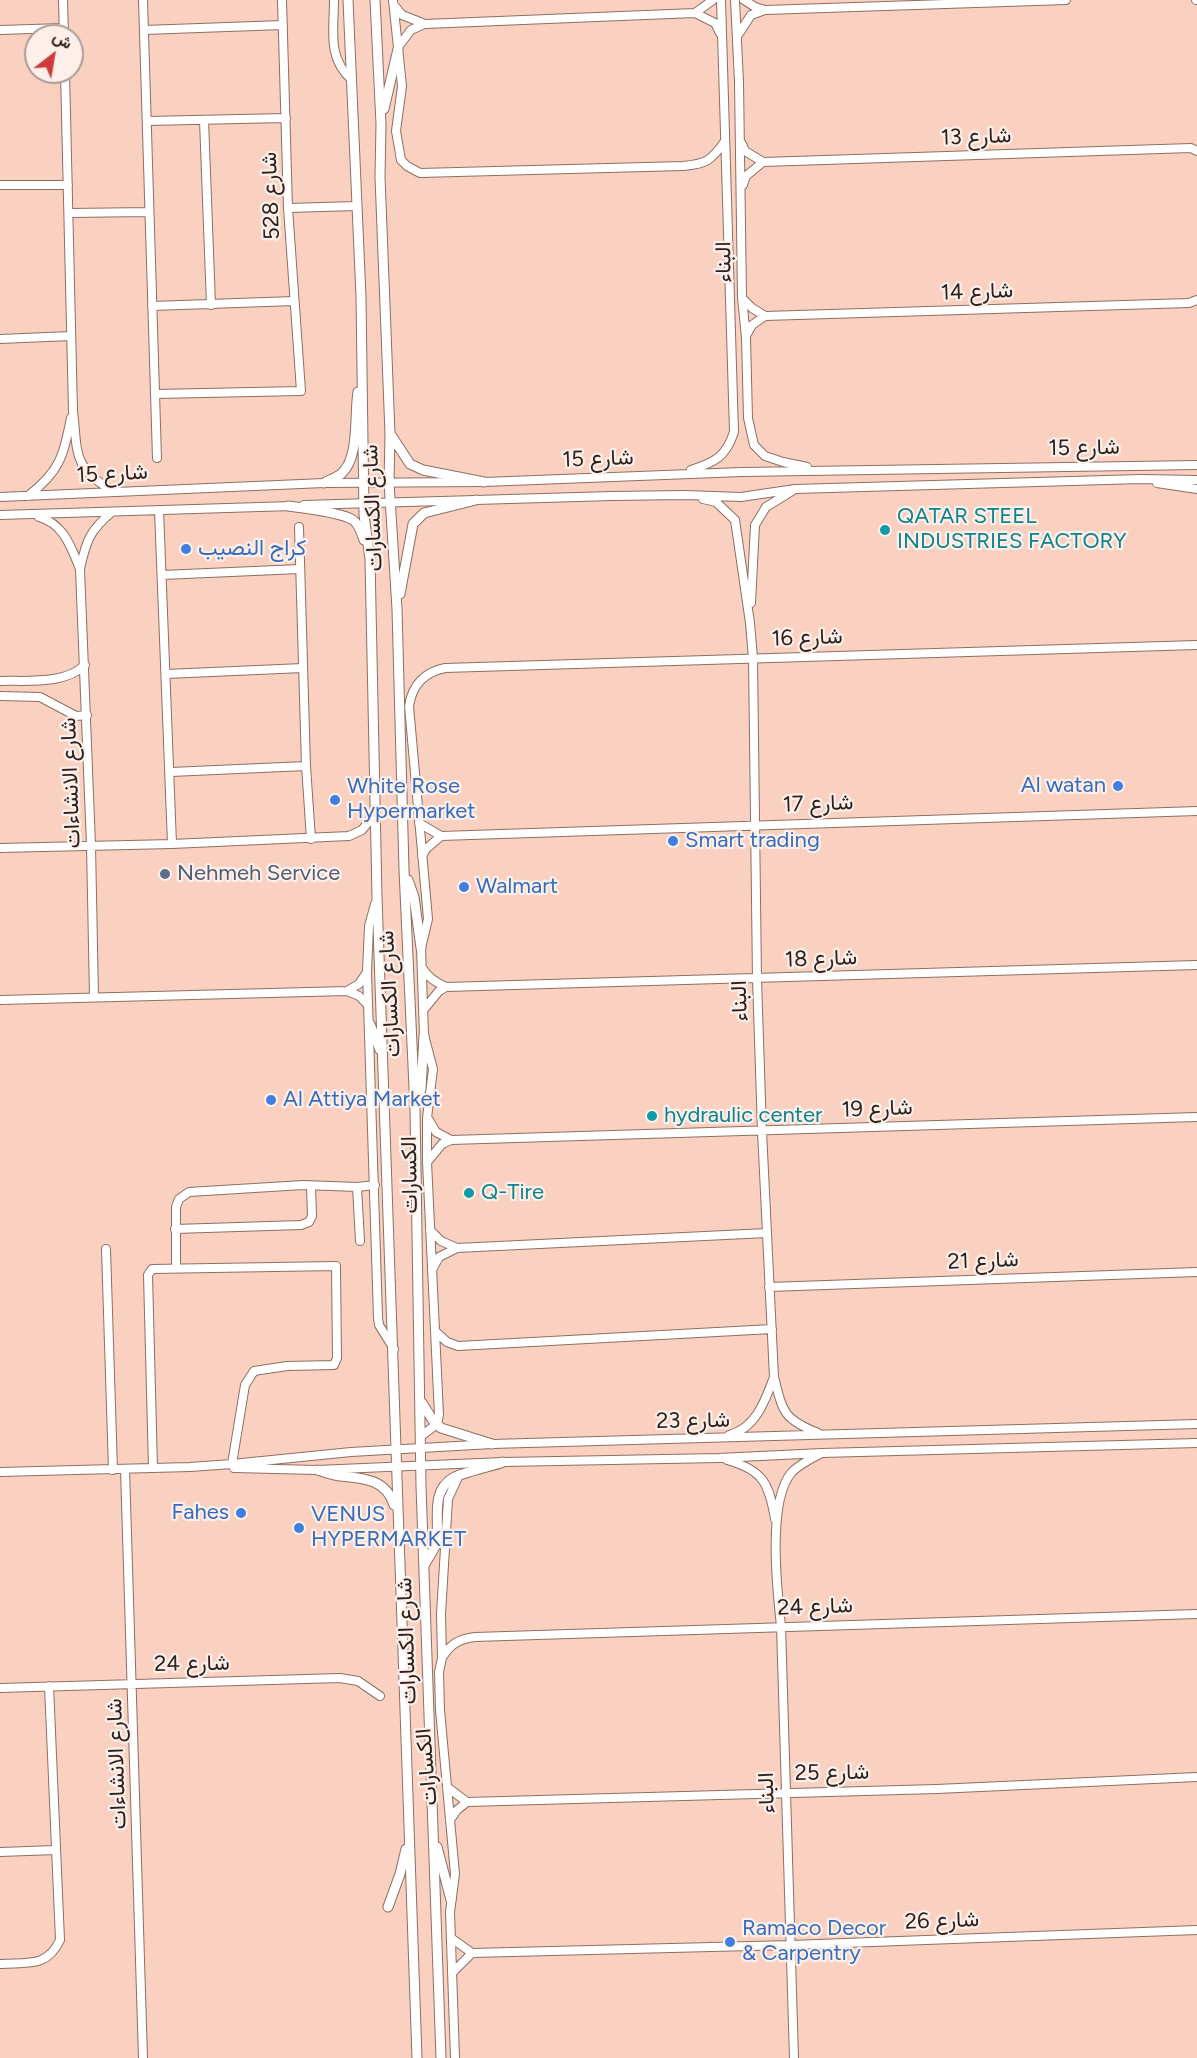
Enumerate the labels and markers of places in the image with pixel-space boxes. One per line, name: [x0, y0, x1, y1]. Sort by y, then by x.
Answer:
place label: QATAR STEEL INDUSTRIES FACTORY: [897, 504, 1127, 556]
marker: QATAR STEEL INDUSTRIES FACTORY: [878, 523, 892, 537]
place label: كراج النصيب: [198, 536, 306, 562]
marker: كراج النصيب: [179, 542, 193, 556]
place label: Al watan: [1021, 773, 1106, 799]
place label: White Rose Hypermarket: [347, 774, 476, 825]
marker: Al watan: [1111, 779, 1125, 793]
marker: White Rose Hypermarket: [328, 793, 342, 807]
place label: Smart trading: [685, 828, 820, 854]
marker: Smart trading: [666, 834, 680, 848]
place label: Nehmeh Service: [177, 861, 340, 887]
marker: Nehmeh Service: [158, 867, 172, 881]
place label: Walmart: [476, 874, 558, 900]
marker: Walmart: [457, 880, 471, 894]
place label: Al Attiya Market: [283, 1087, 441, 1113]
marker: Al Attiya Market: [264, 1093, 278, 1107]
place label: hydraulic center: [664, 1103, 822, 1129]
marker: hydraulic center: [645, 1109, 659, 1123]
place label: Q-Tire: [481, 1180, 544, 1206]
marker: Q-Tire: [462, 1186, 476, 1200]
place label: Fahes: [171, 1500, 229, 1526]
place label: VENUS HYPERMARKET: [311, 1502, 466, 1554]
marker: Fahes: [234, 1506, 248, 1520]
marker: VENUS HYPERMARKET: [292, 1521, 306, 1535]
place label: Ramaco Decor & Carpentry: [742, 1916, 886, 1968]
marker: Ramaco Decor & Carpentry: [723, 1935, 737, 1949]

